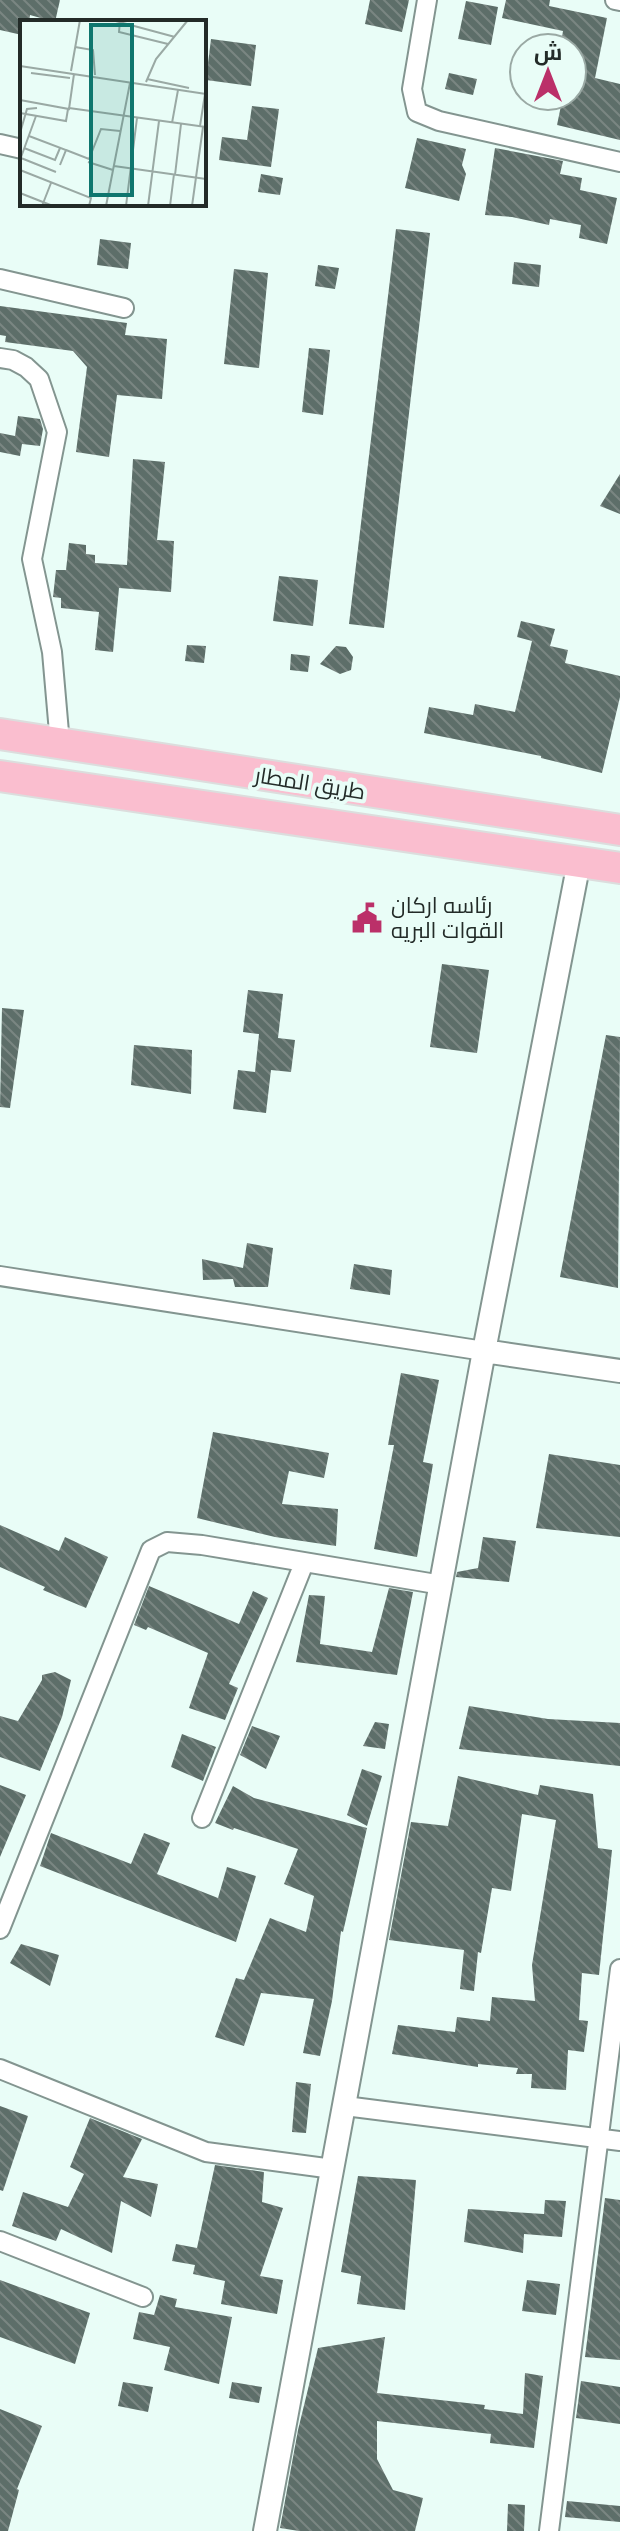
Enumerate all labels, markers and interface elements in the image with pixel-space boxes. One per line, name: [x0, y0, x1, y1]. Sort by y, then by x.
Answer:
inset map: [20, 20, 206, 206]
north arrow: [508, 32, 588, 112]
text: ش: [534, 36, 562, 66]
street label: طريق المطار: [251, 758, 368, 806]
place label: رئاسه اركان القوات البريه: [391, 889, 504, 944]
public building icon: رئاسه اركان القوات البريه: [350, 901, 384, 935]

